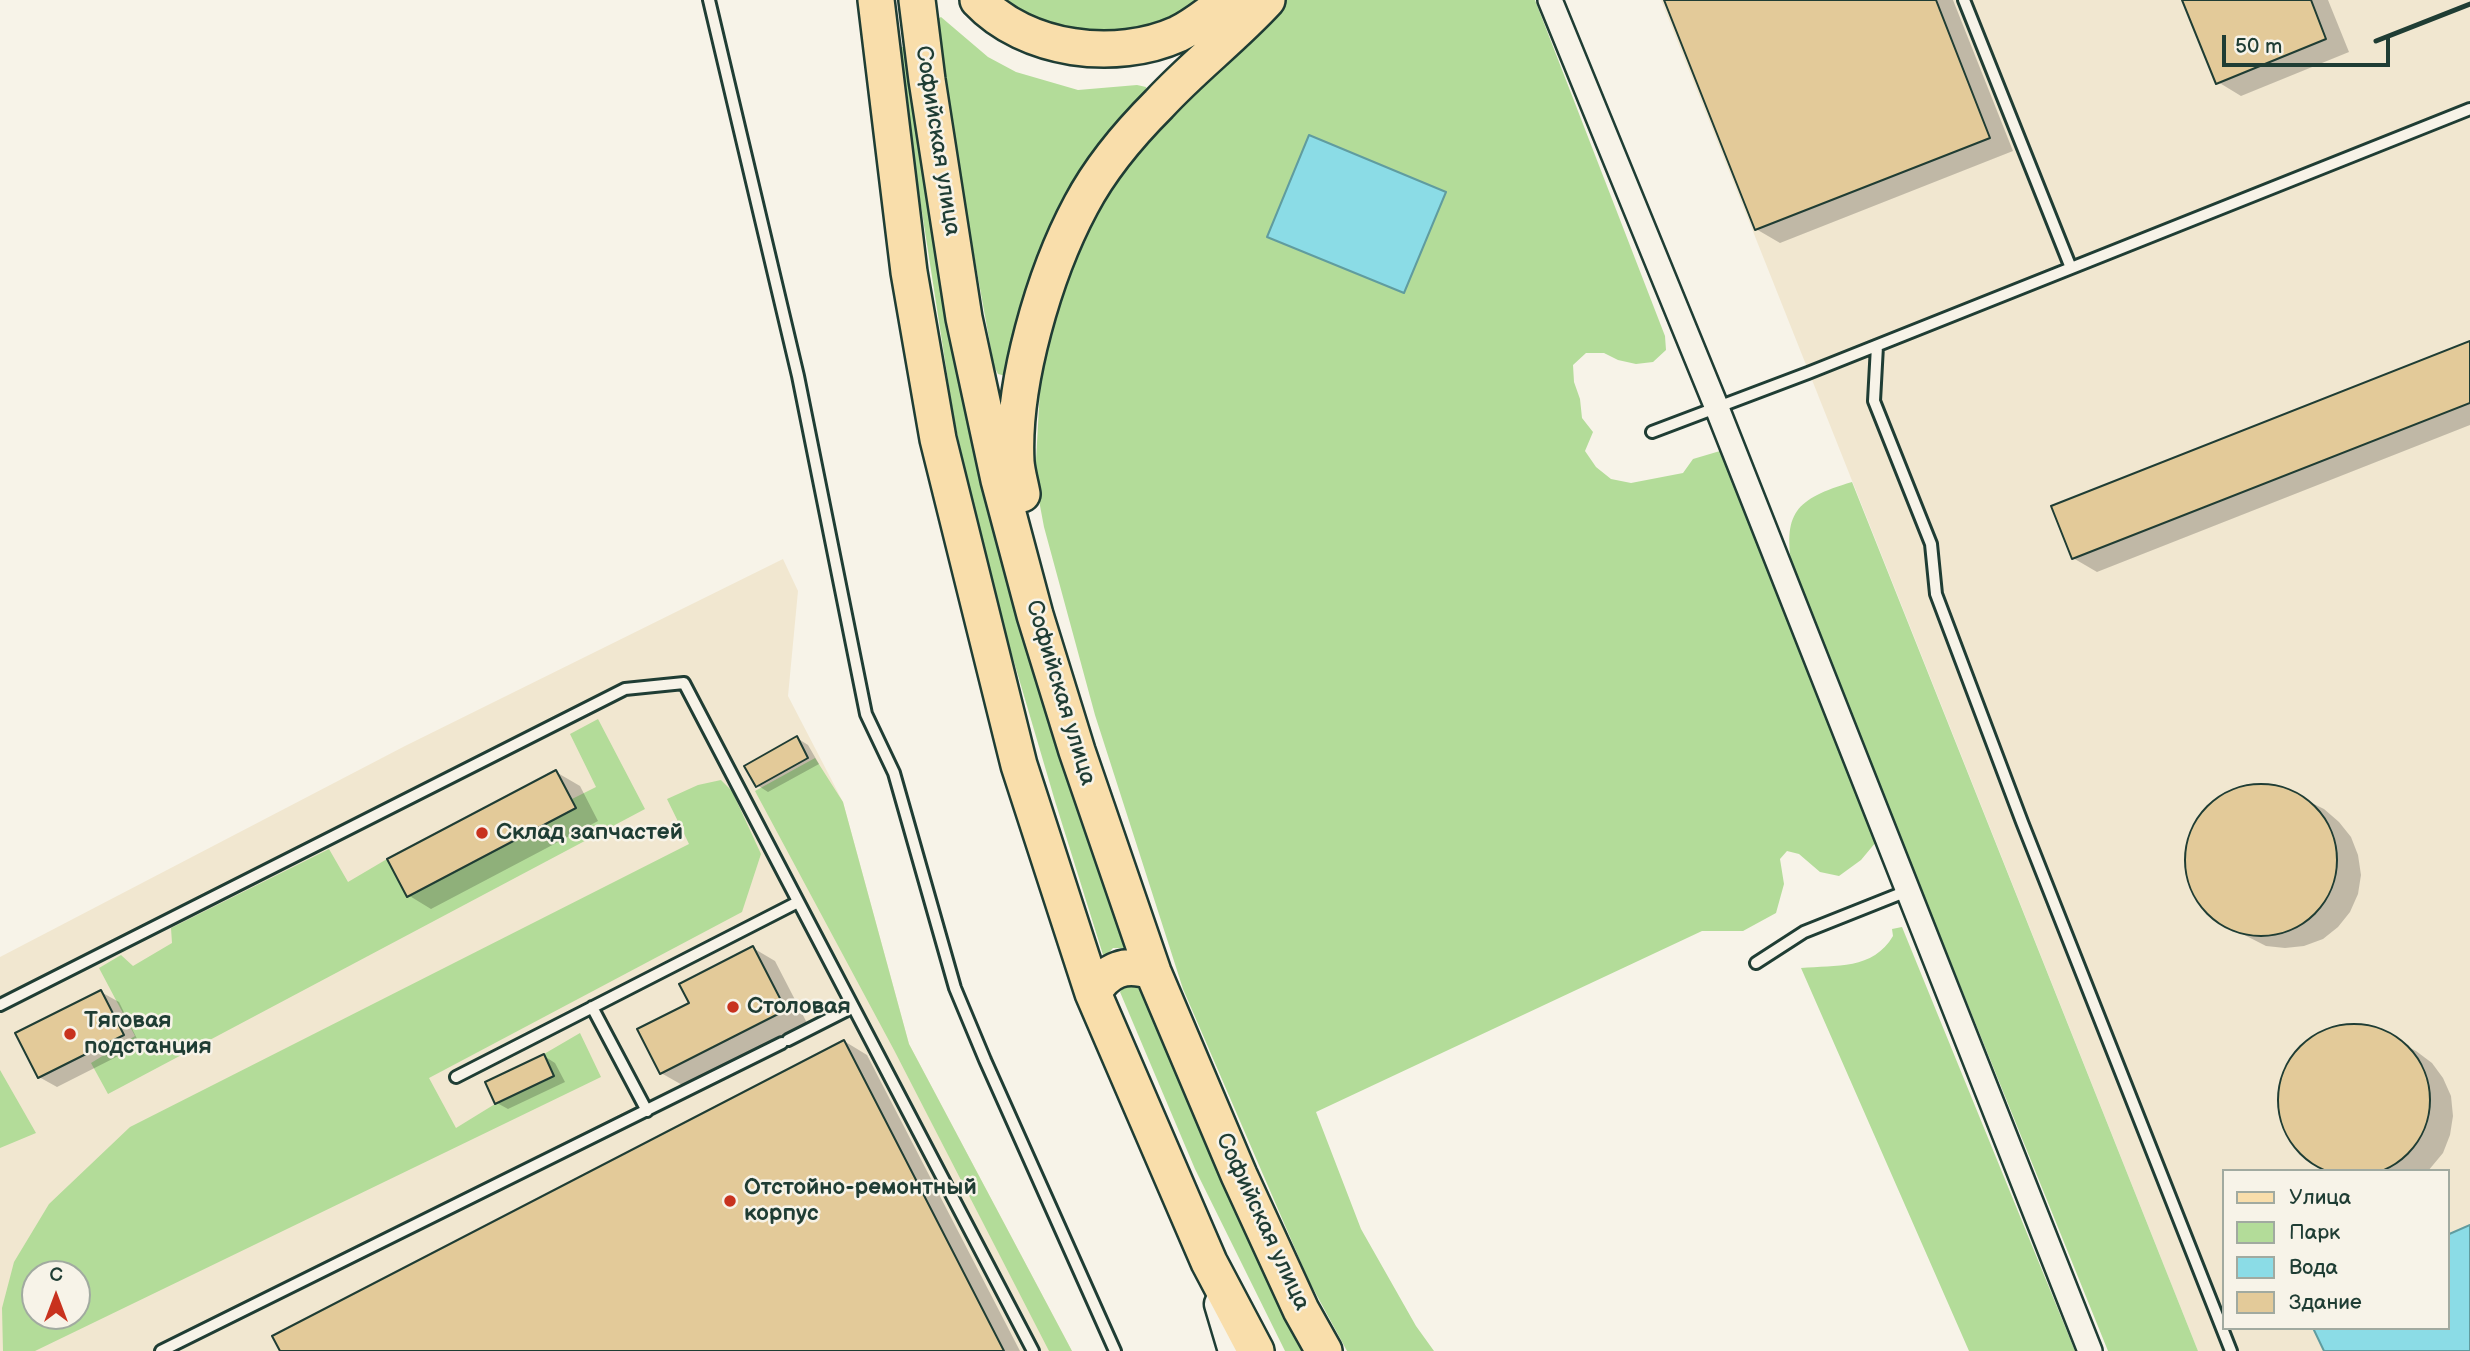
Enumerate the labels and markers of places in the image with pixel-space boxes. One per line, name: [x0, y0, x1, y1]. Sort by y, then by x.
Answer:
place label: Склад запчастей: [496, 819, 683, 847]
marker: Склад запчастей: [474, 825, 490, 841]
place label: Столовая: [747, 993, 851, 1021]
marker: Столовая: [725, 999, 741, 1015]
place label: Тяговая подстанция: [84, 1007, 212, 1061]
marker: Тяговая подстанция: [62, 1026, 78, 1042]
place label: Отстойно-ремонтный корпус: [744, 1174, 977, 1228]
marker: Отстойно-ремонтный корпус: [722, 1193, 738, 1209]

